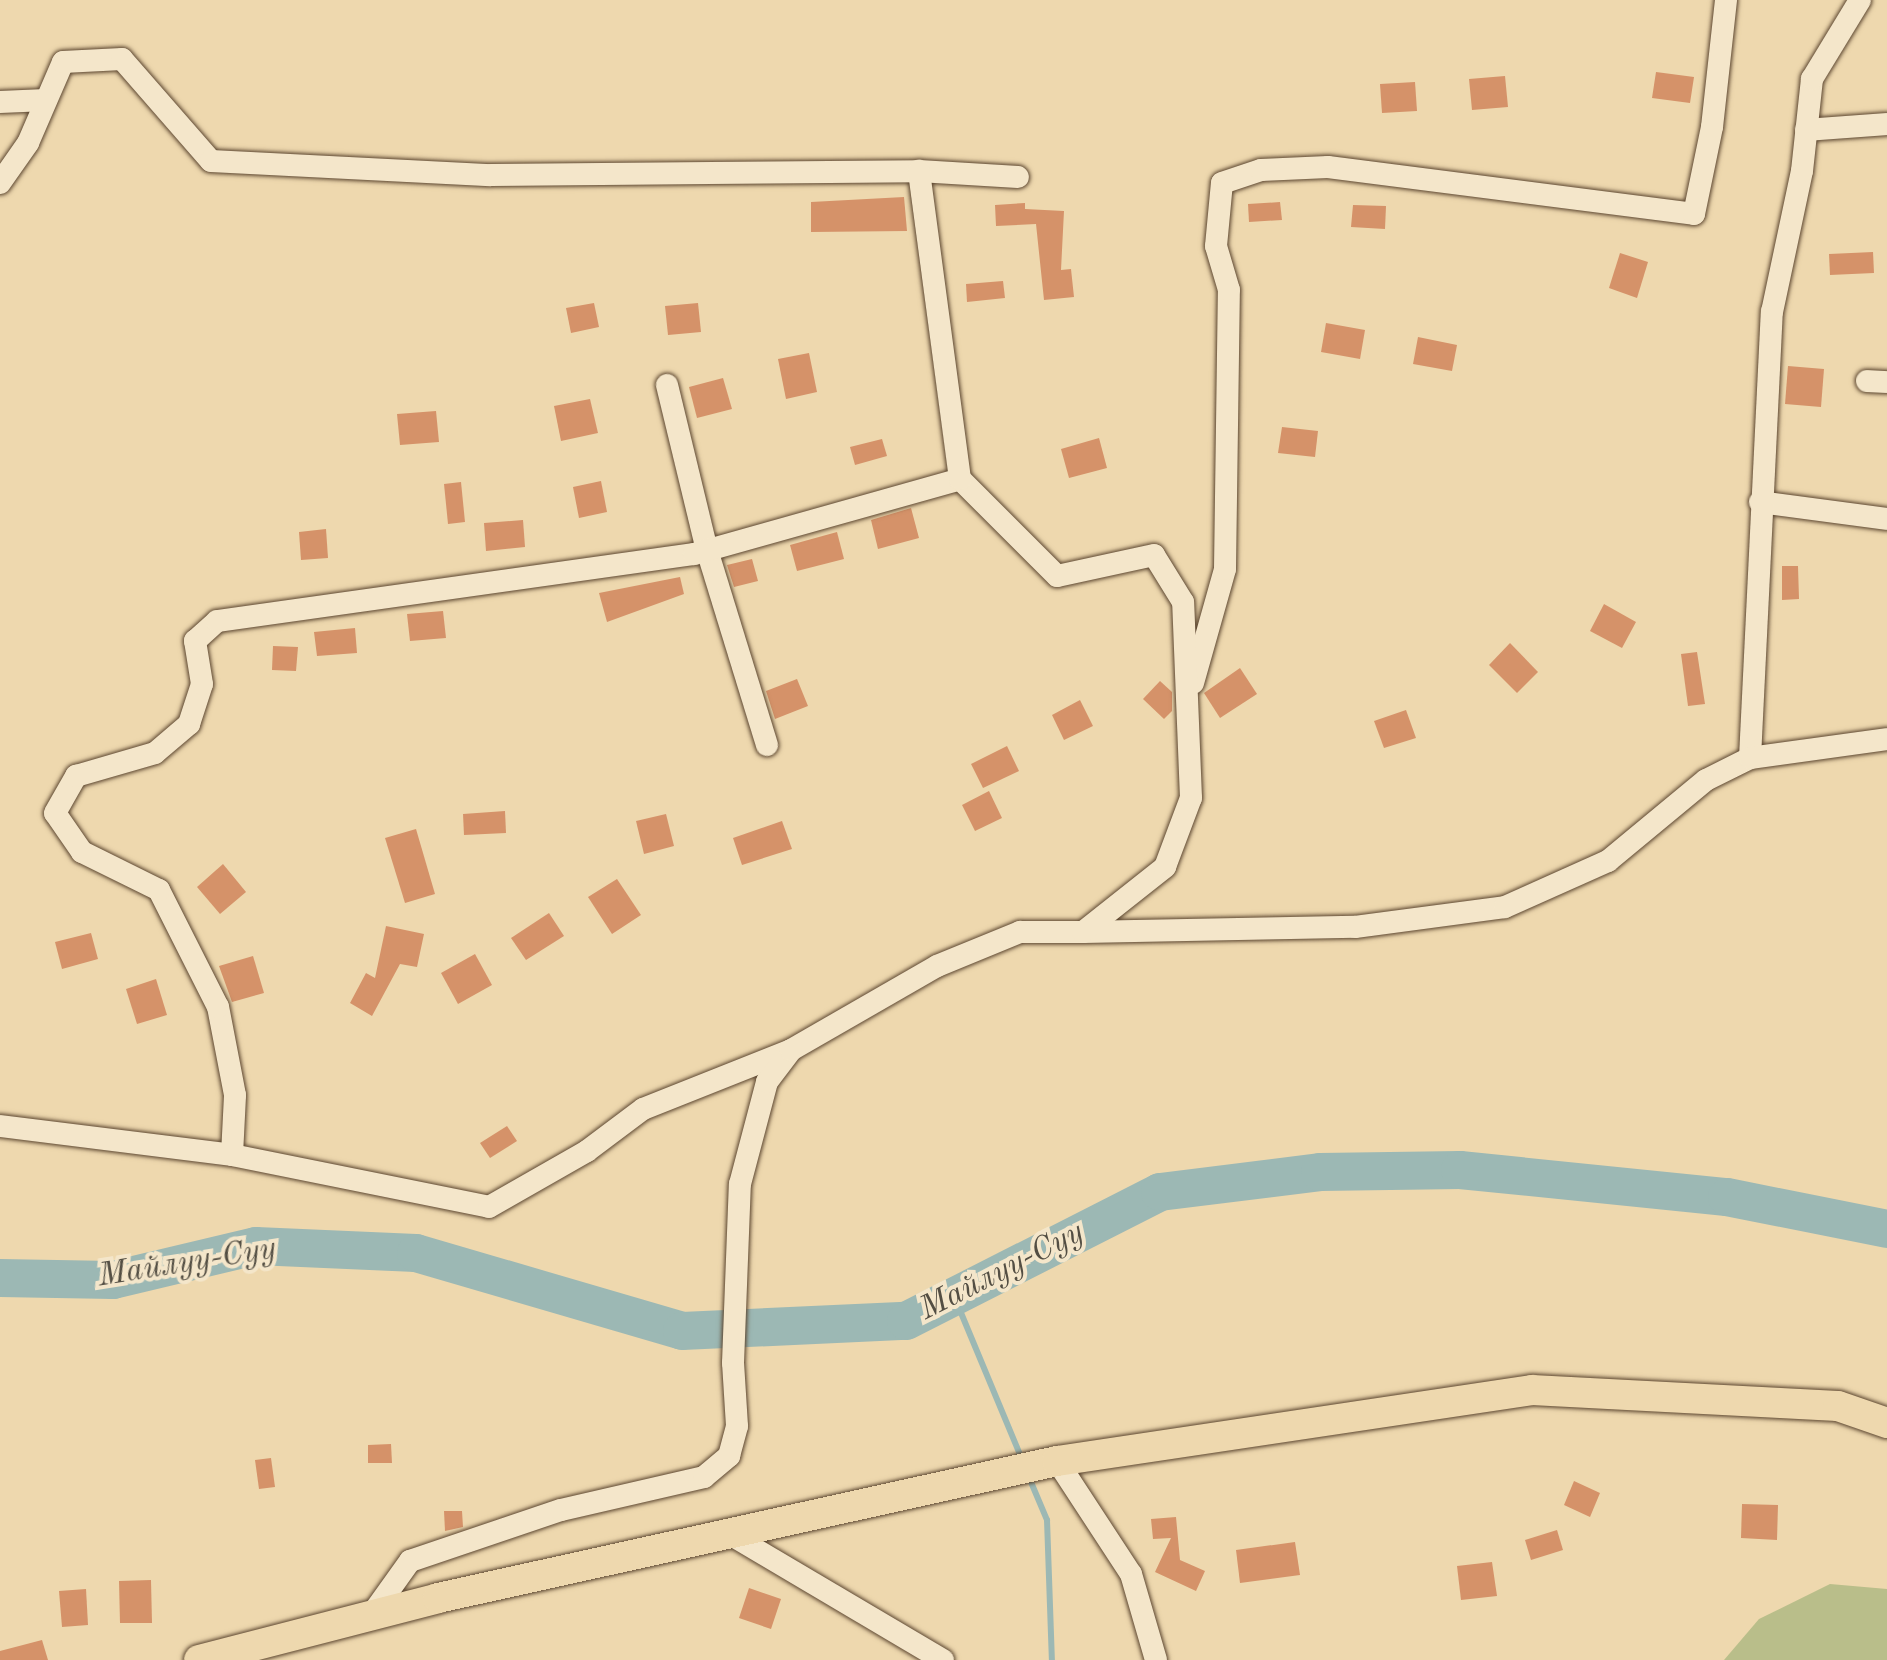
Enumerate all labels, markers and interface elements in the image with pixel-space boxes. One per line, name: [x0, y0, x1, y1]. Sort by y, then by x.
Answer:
water label: Майлуу-Суу: [913, 1214, 1091, 1330]
water label: Майлуу-Суу: [95, 1231, 279, 1297]

